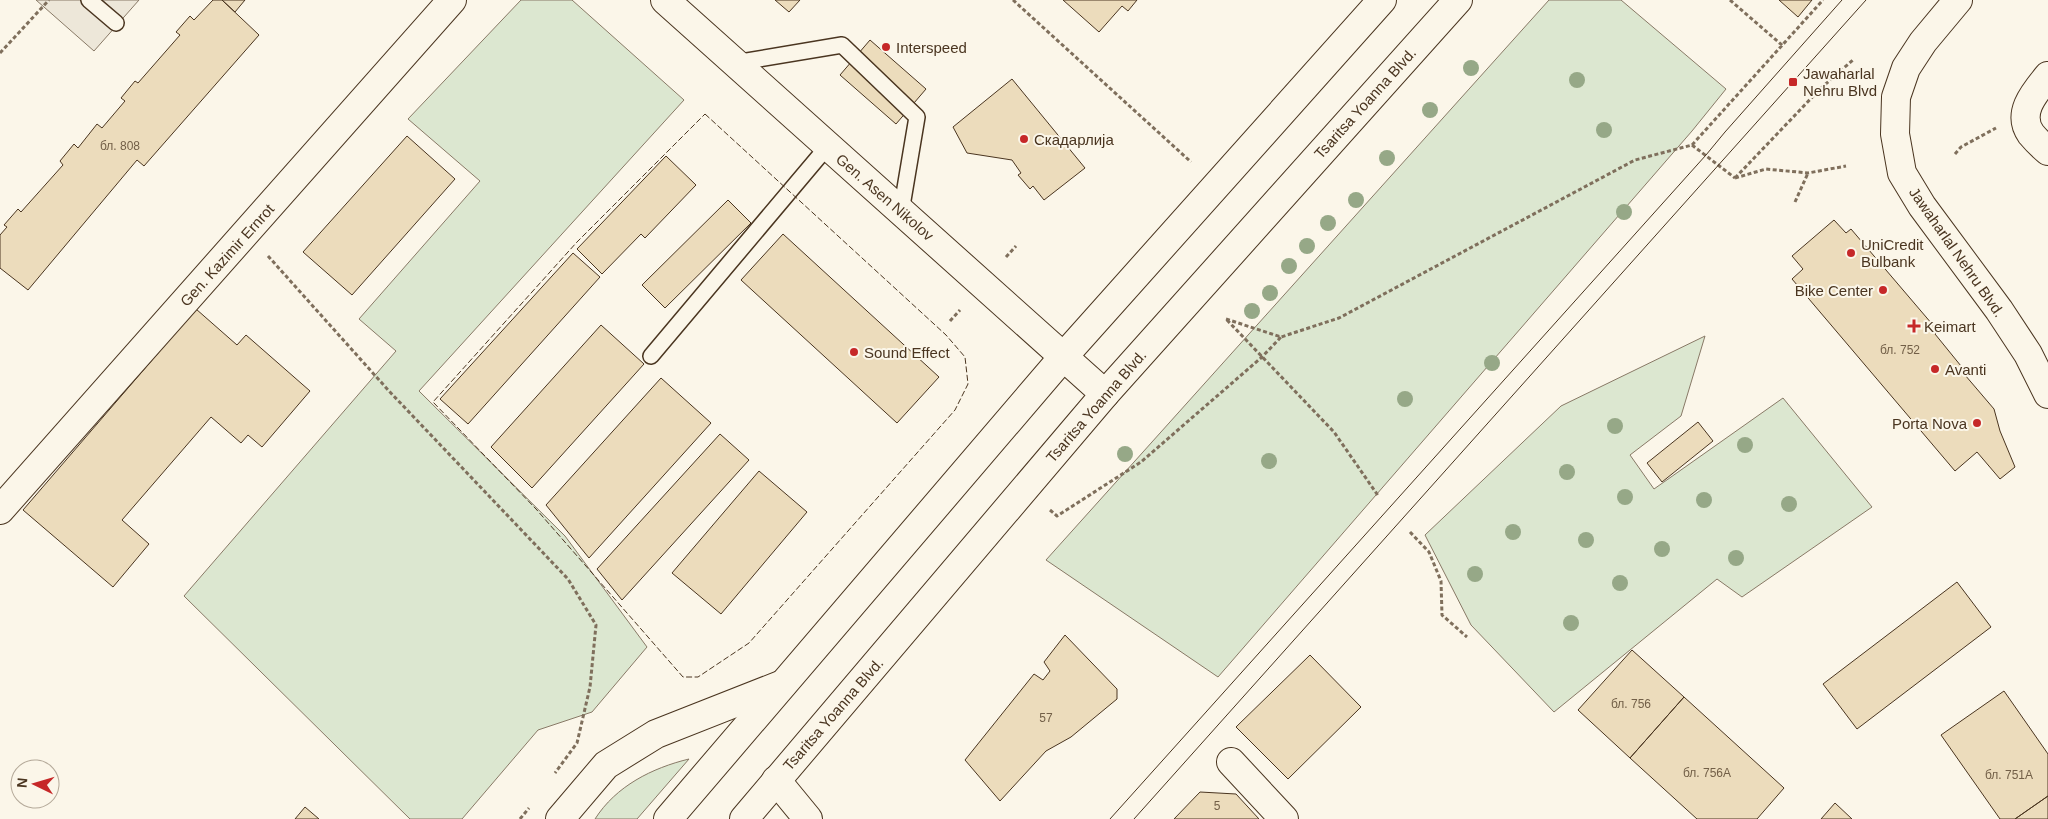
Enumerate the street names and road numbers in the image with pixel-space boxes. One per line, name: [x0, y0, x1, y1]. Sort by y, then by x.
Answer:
street label: Tsaritsa Yoanna Blvd.: [1311, 44, 1419, 162]
street label: Gen. Asen Nikolov: [833, 150, 938, 244]
street label: Jawaharlal Nehru Blvd.: [1906, 184, 2008, 320]
street label: Gen. Kazimir Ernrot: [177, 200, 278, 310]
street label: Tsaritsa Yoanna Blvd.: [1043, 346, 1149, 466]
street label: Tsaritsa Yoanna Blvd.: [780, 654, 886, 774]

